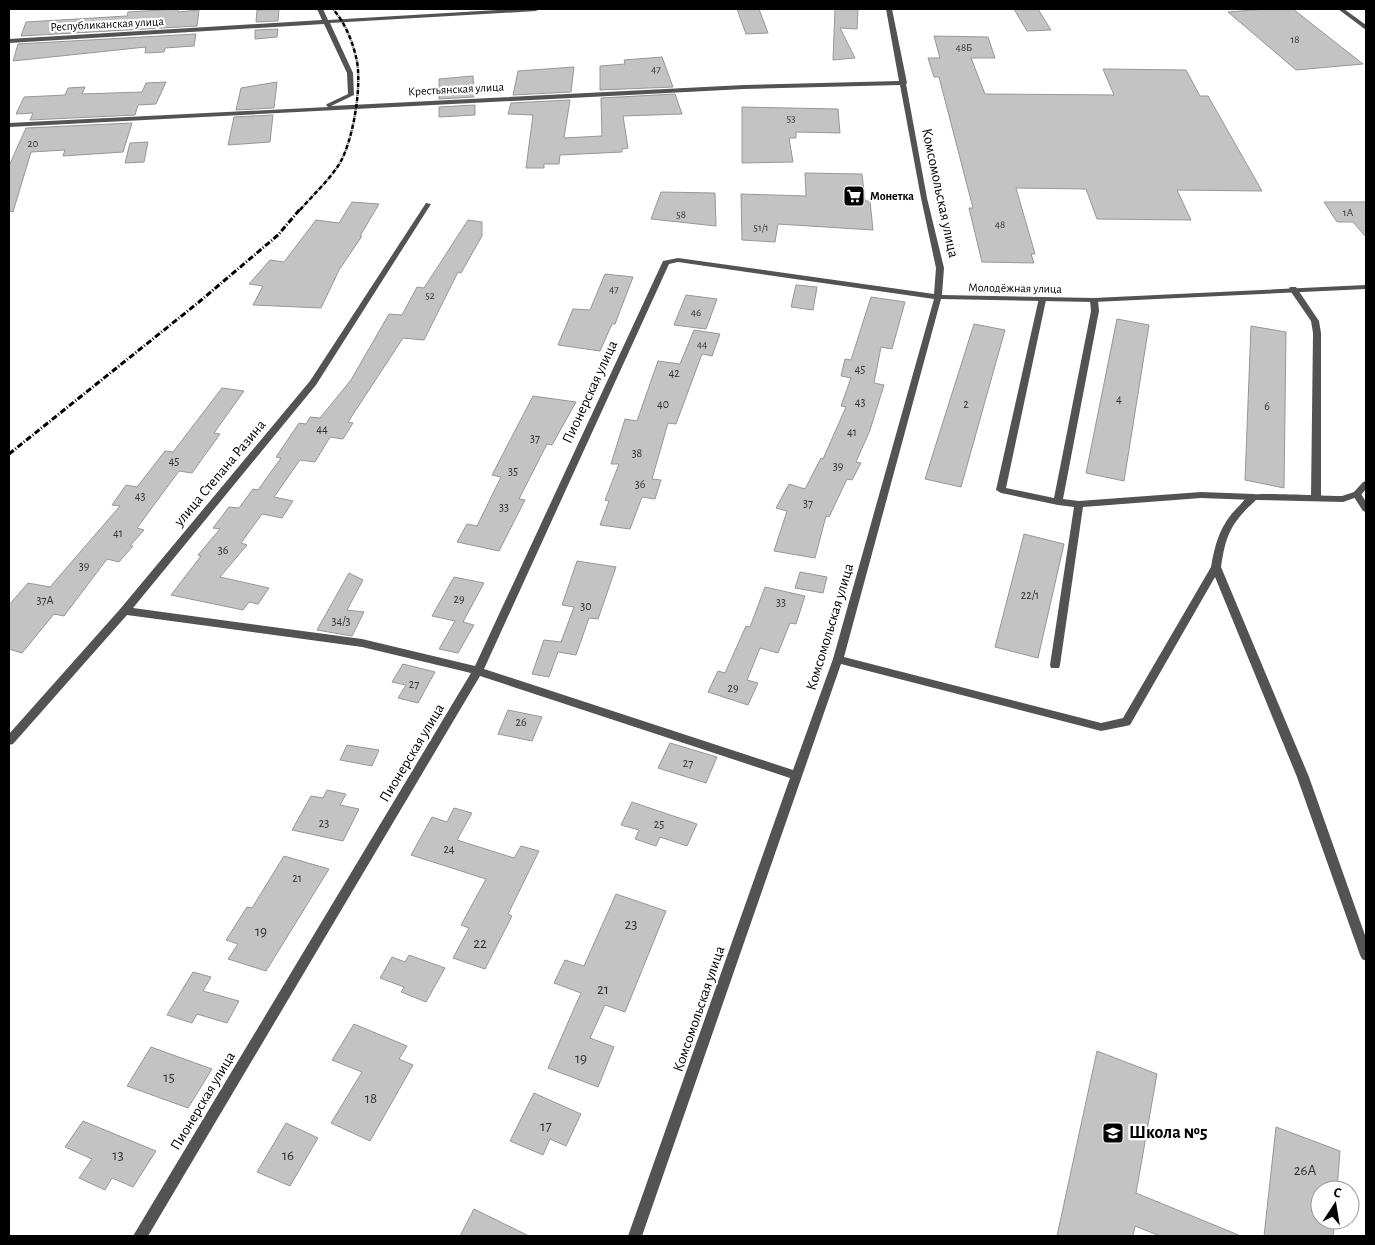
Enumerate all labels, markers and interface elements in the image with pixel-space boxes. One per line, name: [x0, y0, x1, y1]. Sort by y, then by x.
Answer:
street label: Республиканская улица: [50, 15, 165, 34]
house number: 18: [1291, 34, 1300, 45]
house number: 48Б: [956, 42, 972, 53]
house number: 47: [651, 64, 661, 75]
street label: Крестьянская улица: [408, 80, 505, 99]
house number: 53: [786, 113, 796, 124]
street label: Комсомольская улица: [919, 127, 961, 259]
house number: 20: [28, 138, 39, 149]
supermarket icon: Монетка: [842, 184, 866, 208]
place label: Монетка: [870, 190, 914, 202]
house number: 1А: [1343, 207, 1354, 218]
house number: 58: [676, 209, 686, 220]
house number: 48: [995, 219, 1005, 230]
house number: 51/1: [753, 222, 769, 233]
street label: Молодёжная улица: [968, 281, 1063, 296]
house number: 47: [609, 284, 619, 295]
house number: 52: [425, 290, 435, 301]
house number: 46: [691, 307, 701, 318]
street label: Пионерская улица: [560, 338, 620, 446]
house number: 44: [697, 339, 707, 350]
house number: 45: [855, 363, 865, 375]
house number: 42: [668, 367, 680, 379]
house number: 4: [1116, 393, 1122, 405]
house number: 43: [855, 396, 865, 408]
house number: 40: [657, 398, 669, 410]
house number: 2: [963, 398, 969, 410]
house number: 6: [1264, 400, 1270, 412]
street label: улица Степана Разина: [171, 417, 269, 530]
house number: 44: [316, 423, 328, 435]
house number: 41: [847, 426, 857, 438]
house number: 37: [530, 432, 540, 444]
house number: 38: [632, 447, 643, 459]
house number: 45: [169, 455, 179, 467]
house number: 39: [833, 460, 844, 472]
house number: 35: [508, 465, 518, 477]
house number: 36: [635, 478, 646, 490]
house number: 43: [135, 490, 145, 502]
house number: 37: [803, 497, 813, 509]
house number: 33: [499, 501, 509, 513]
house number: 41: [113, 527, 123, 539]
house number: 36: [218, 544, 229, 556]
house number: 39: [79, 560, 90, 572]
street label: Комсомольская улица: [804, 562, 856, 692]
house number: 22/1: [1021, 589, 1039, 601]
house number: 29: [453, 593, 465, 605]
house number: 37А: [36, 594, 54, 606]
house number: 33: [776, 596, 786, 608]
house number: 30: [580, 600, 592, 612]
house number: 34/3: [331, 615, 351, 627]
house number: 27: [409, 678, 419, 690]
house number: 29: [727, 682, 739, 694]
street label: Пионерская улица: [377, 701, 447, 805]
house number: 26: [515, 716, 527, 728]
house number: 27: [683, 757, 693, 769]
house number: 23: [319, 817, 329, 829]
house number: 25: [654, 818, 664, 830]
house number: 24: [443, 843, 455, 855]
house number: 21: [292, 872, 302, 884]
house number: 23: [624, 917, 638, 932]
house number: 19: [255, 924, 267, 939]
house number: 22: [473, 936, 487, 951]
street label: Комсомольская улица: [670, 944, 728, 1074]
house number: 21: [597, 982, 609, 997]
street label: Пионерская улица: [168, 1049, 238, 1153]
house number: 19: [575, 1051, 587, 1066]
house number: 15: [163, 1070, 175, 1085]
house number: 18: [365, 1091, 377, 1106]
house number: 17: [540, 1119, 552, 1134]
school or university icon: Школа №5: [1101, 1121, 1125, 1145]
place label: Школа №5: [1129, 1124, 1208, 1142]
house number: 13: [112, 1148, 124, 1163]
house number: 16: [282, 1148, 294, 1163]
house number: 26А: [1294, 1163, 1317, 1178]
north arrow: [1310, 1180, 1360, 1230]
text: С: [1332, 1186, 1343, 1201]

